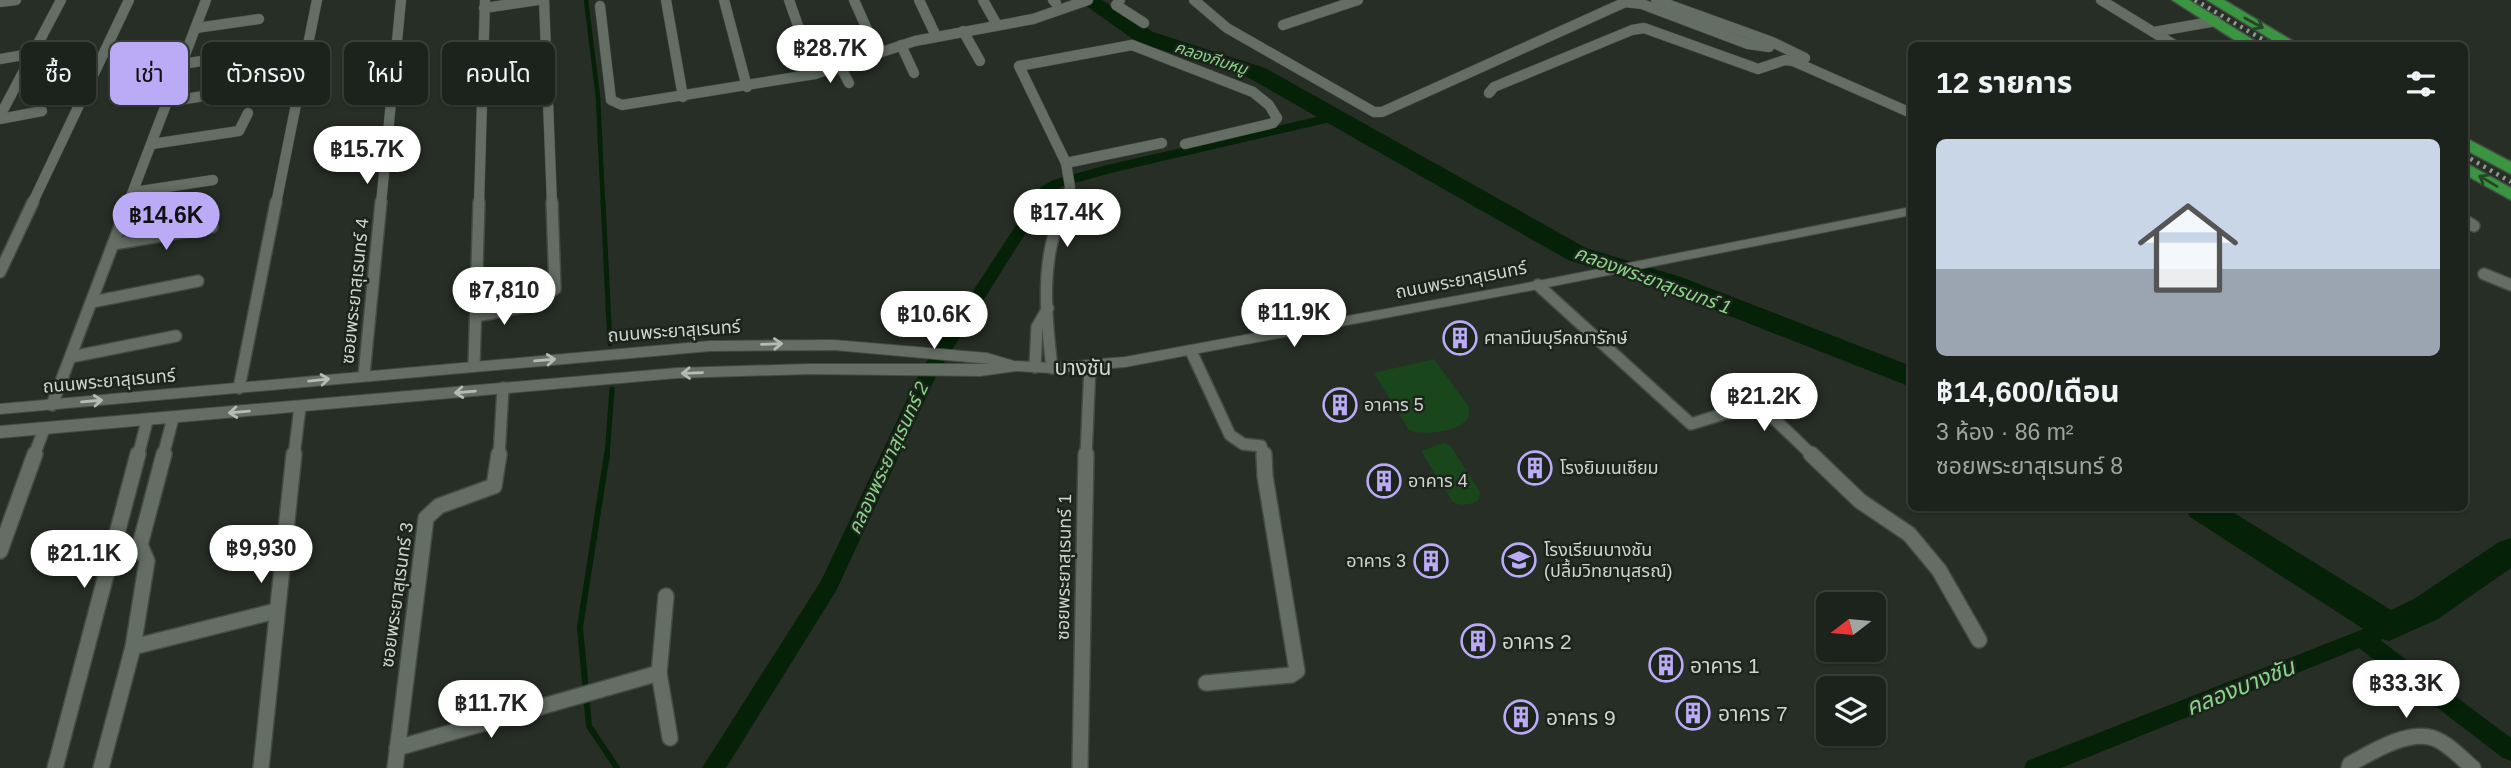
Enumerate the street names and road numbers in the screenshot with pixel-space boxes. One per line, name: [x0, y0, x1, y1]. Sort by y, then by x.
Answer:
street label: ซอยพระยาสุเรนทร์ 4: [337, 217, 374, 365]
street label: ถนนพระยาสุเรนทร์: [1394, 257, 1529, 304]
street label: ถนนพระยาสุเรนทร์: [607, 316, 742, 347]
street label: ถนนพระยาสุเรนทร์: [42, 365, 177, 398]
street label: ซอยพระยาสุเรนทร์ 1: [1053, 494, 1076, 640]
street label: ซอยพระยาสุเรนทร์ 3: [377, 521, 418, 669]

